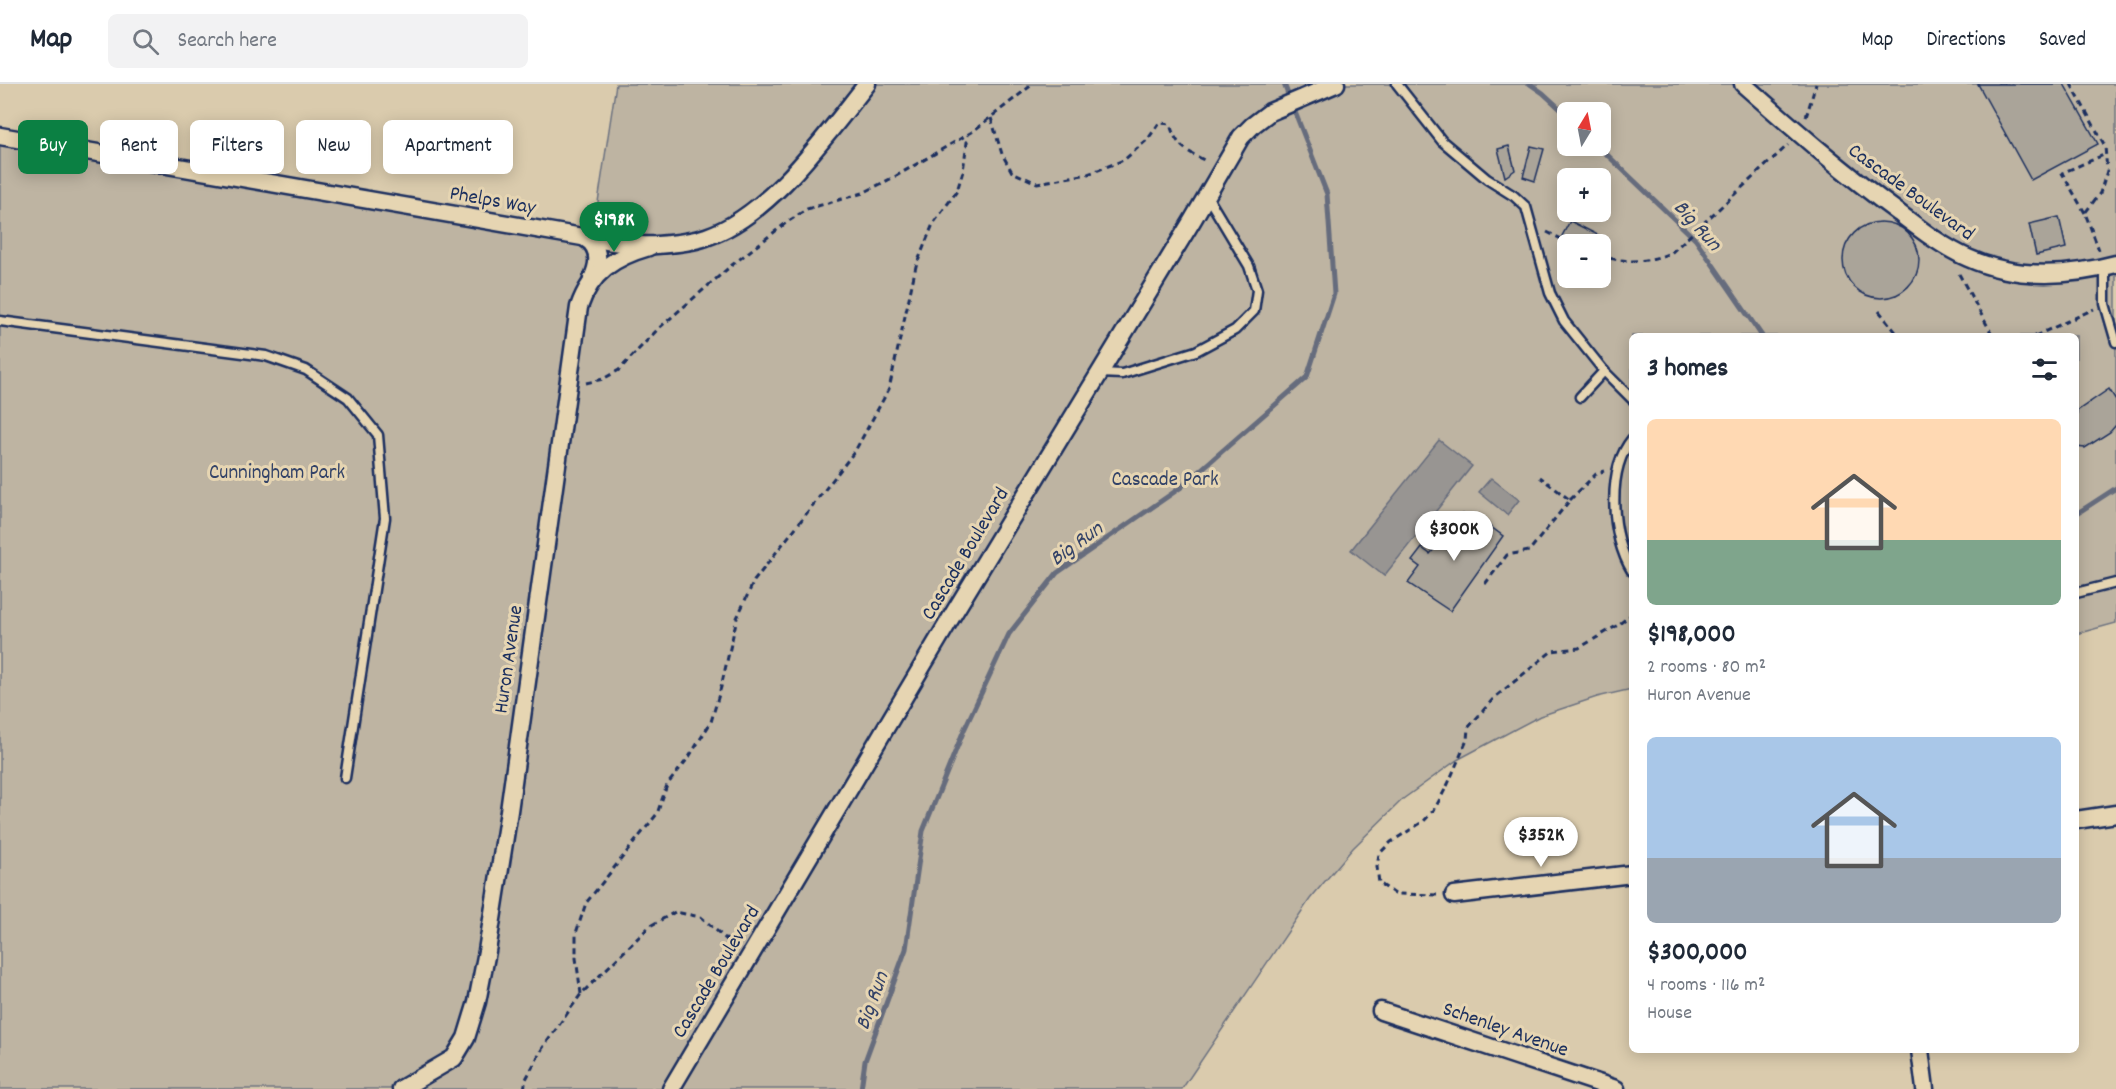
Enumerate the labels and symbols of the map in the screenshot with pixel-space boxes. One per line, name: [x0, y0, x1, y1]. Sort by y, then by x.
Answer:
north arrow: [1557, 102, 1611, 156]
street label: Cascade Boulevard: [1841, 137, 1980, 250]
street label: Phelps Way: [447, 180, 538, 224]
water label: Big Run: [1665, 194, 1728, 259]
pin: $198K: [572, 202, 656, 253]
park label: Cunningham Park: [209, 459, 345, 489]
park label: Cascade Park: [1111, 466, 1219, 496]
street label: Cascade Boulevard: [915, 482, 1018, 627]
pin: $300K: [1412, 511, 1496, 562]
water label: Big Run: [1044, 514, 1111, 575]
street label: Huron Avenue: [488, 603, 532, 715]
pin: $352K: [1499, 817, 1583, 868]
street label: Cascade Boulevard: [666, 900, 769, 1045]
water label: Big Run: [849, 967, 898, 1034]
street label: Schenley Avenue: [1438, 995, 1572, 1066]

